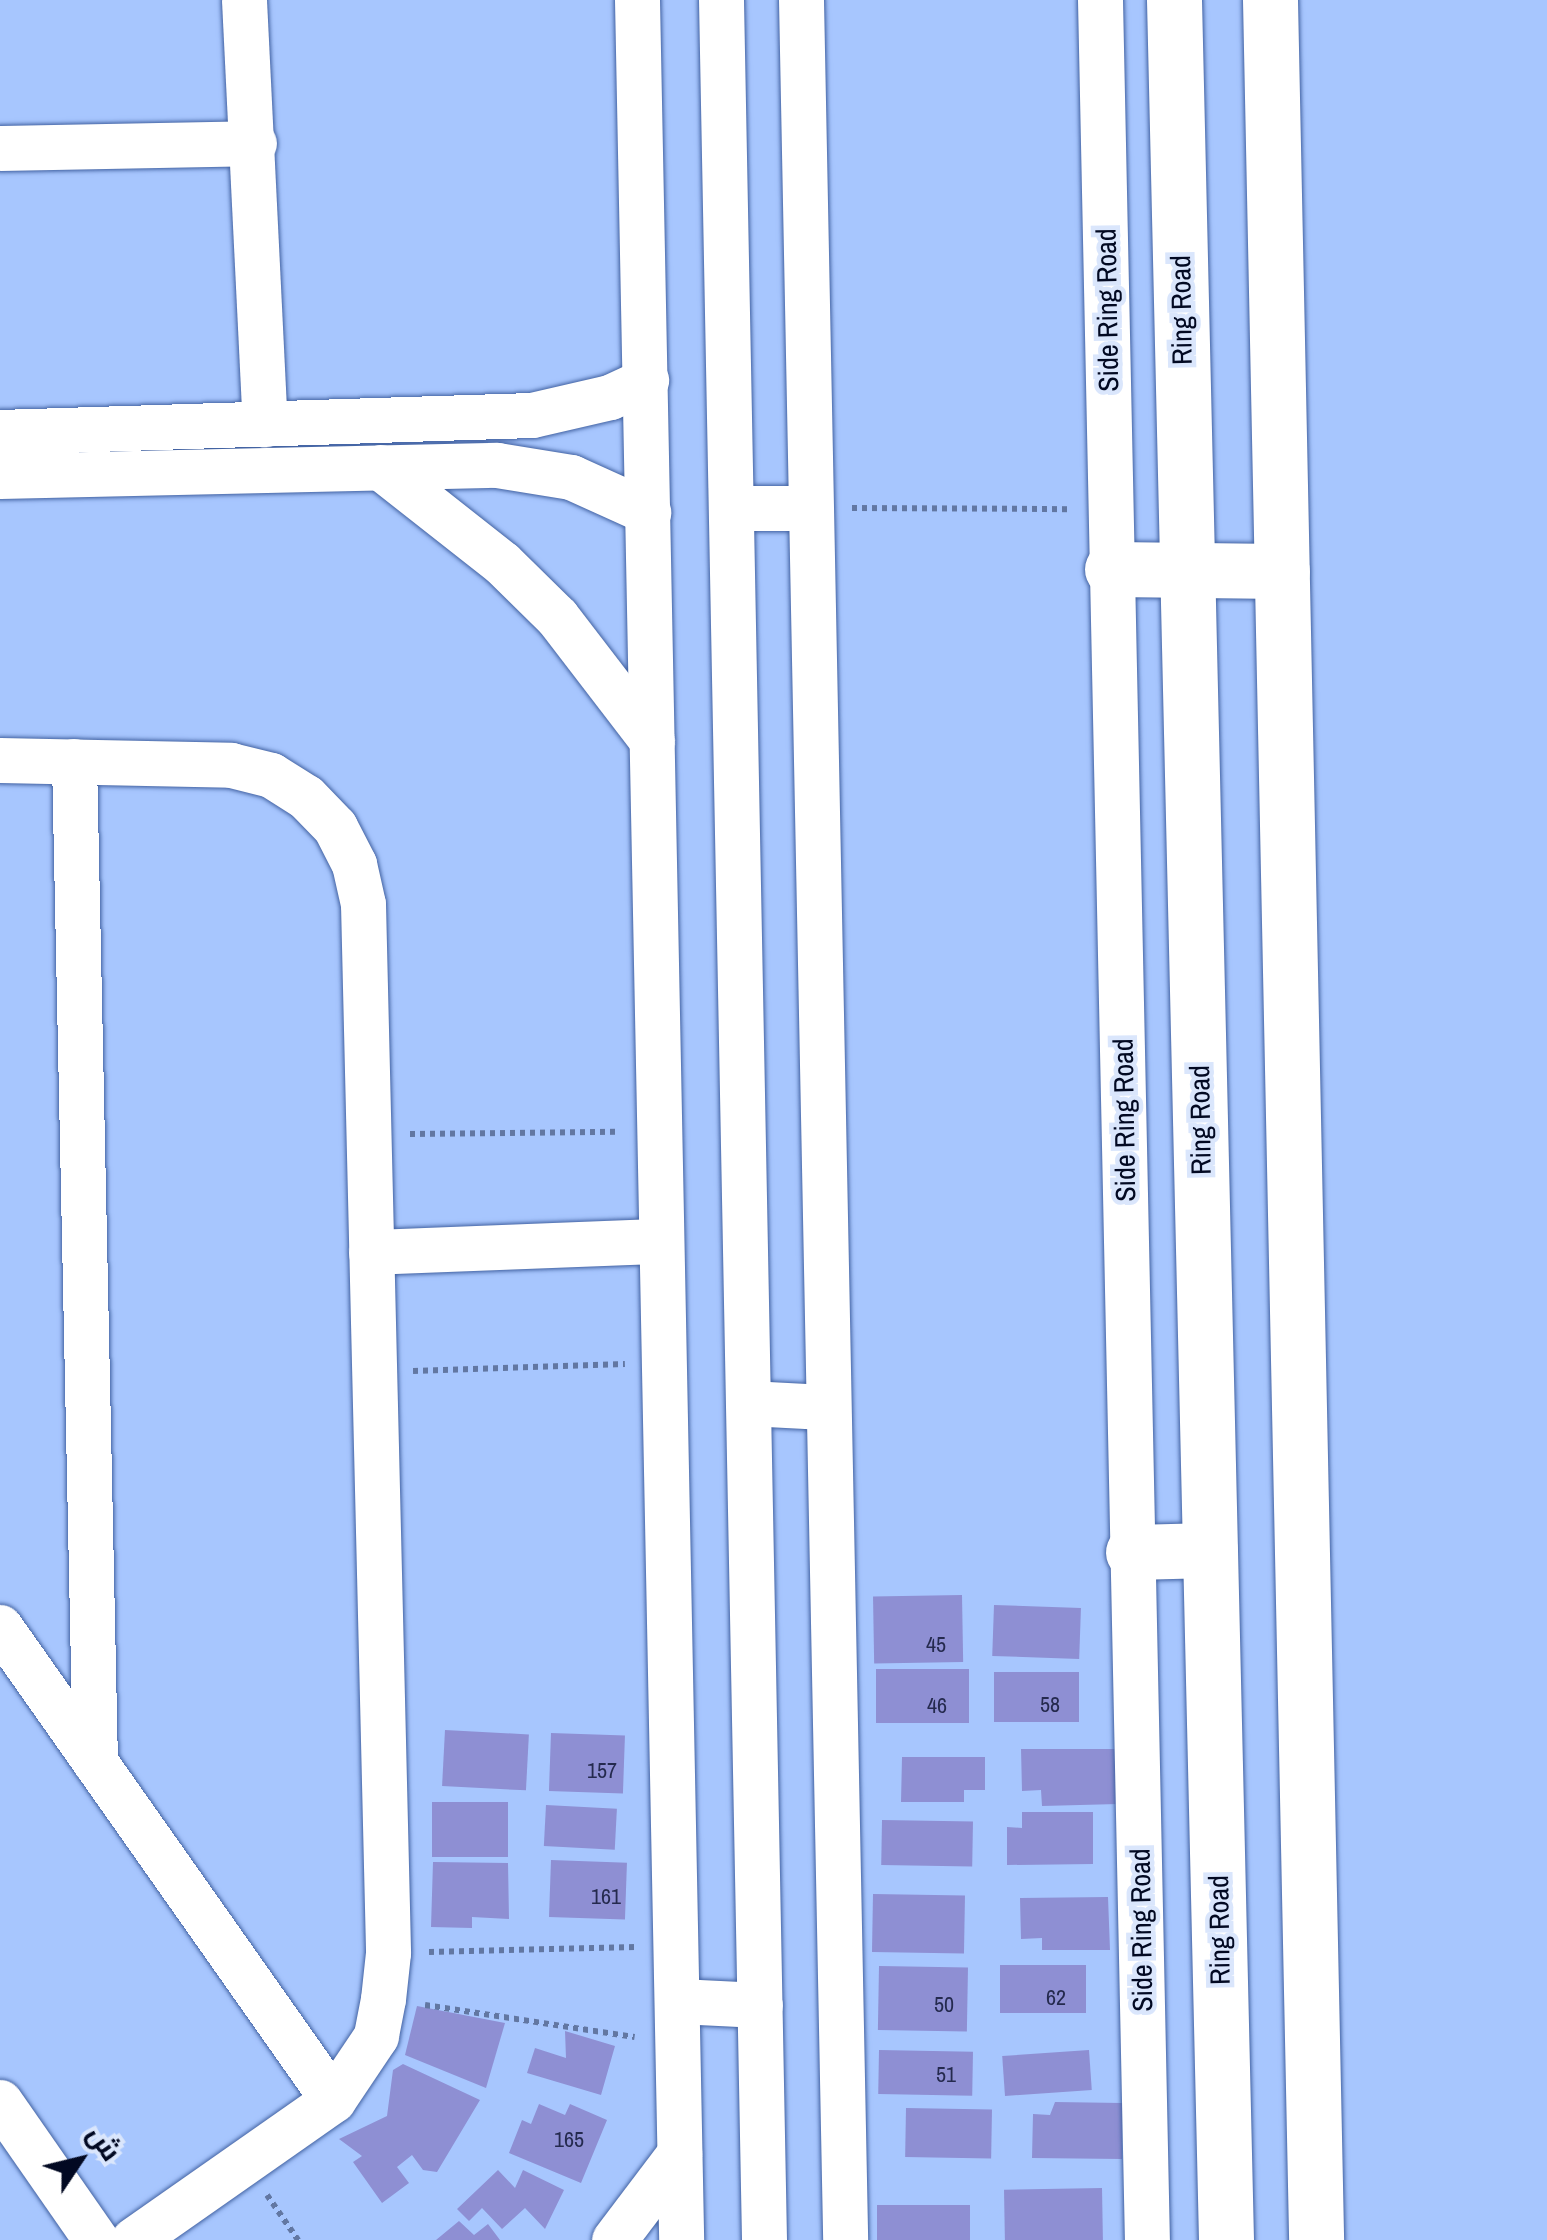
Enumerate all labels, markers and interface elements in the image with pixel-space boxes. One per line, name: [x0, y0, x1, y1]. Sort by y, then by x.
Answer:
street label: Side Ring Road: [1089, 228, 1125, 392]
street label: Ring Road: [1163, 255, 1199, 365]
street label: Side Ring Road: [1106, 1038, 1142, 1202]
street label: Ring Road: [1182, 1065, 1218, 1175]
house number: 45: [926, 1632, 946, 1658]
house number: 58: [1040, 1692, 1060, 1718]
house number: 46: [927, 1693, 947, 1719]
house number: 157: [587, 1758, 617, 1784]
street label: Side Ring Road: [1123, 1848, 1159, 2012]
street label: Ring Road: [1201, 1875, 1237, 1985]
house number: 161: [591, 1884, 621, 1910]
house number: 62: [1046, 1985, 1066, 2011]
house number: 50: [934, 1992, 954, 2018]
house number: 51: [936, 2062, 956, 2088]
north arrow: [30, 2110, 130, 2210]
text: ش: [79, 2117, 130, 2168]
house number: 165: [554, 2127, 584, 2153]

